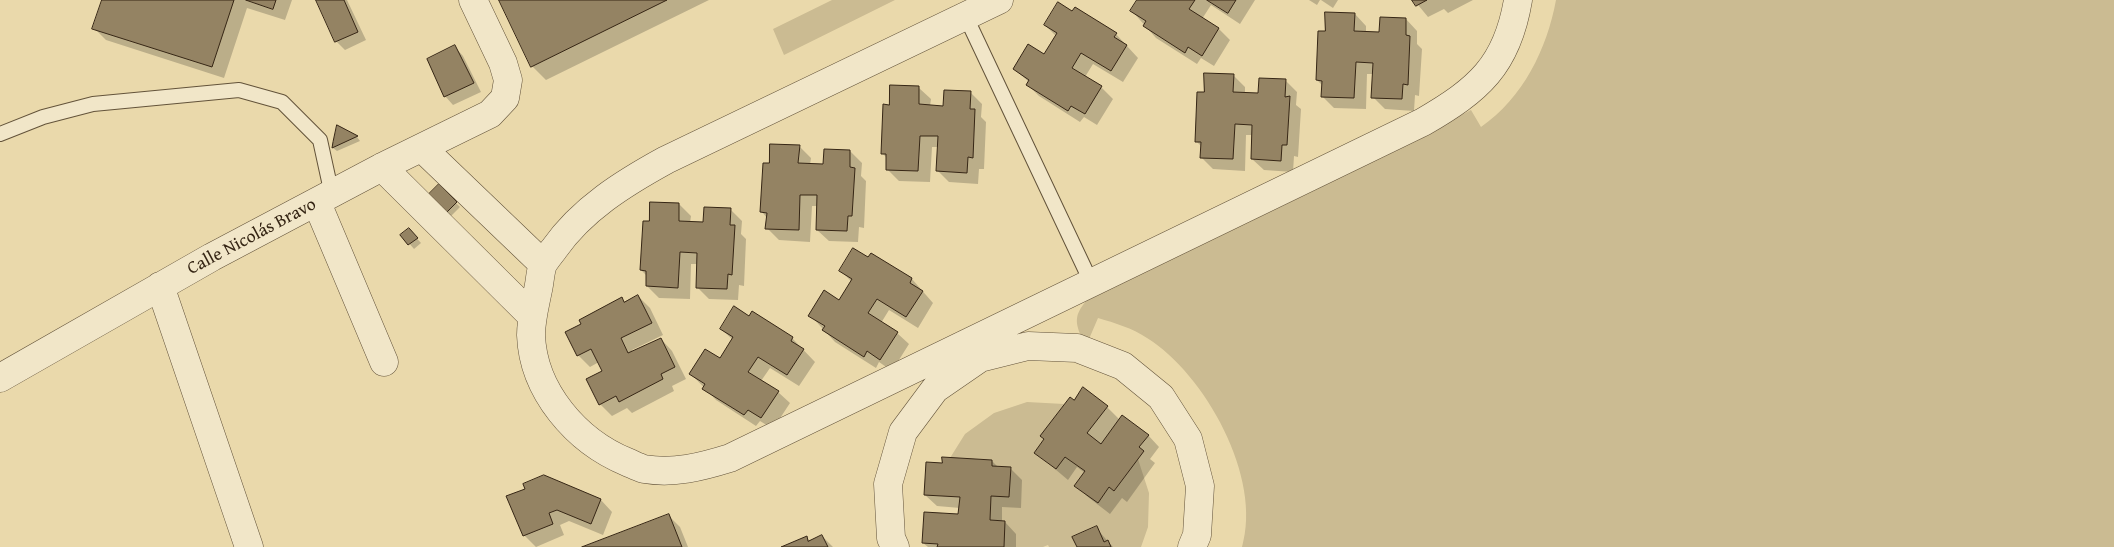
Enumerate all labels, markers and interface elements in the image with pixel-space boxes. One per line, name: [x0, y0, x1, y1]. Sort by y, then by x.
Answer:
street label: Calle Nicolás Bravo: [184, 194, 320, 280]

